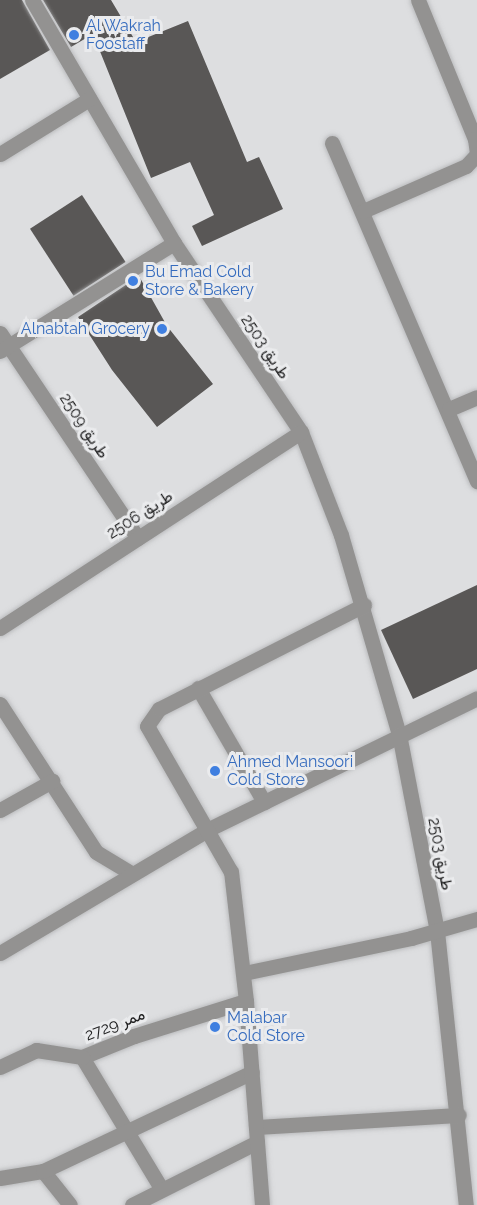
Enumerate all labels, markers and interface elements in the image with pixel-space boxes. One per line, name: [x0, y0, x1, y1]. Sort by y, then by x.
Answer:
place label: Al Wakrah Foostaff: [86, 16, 162, 54]
marker: Al Wakrah Foostaff: [67, 28, 81, 42]
place label: Bu Emad Cold Store & Bakery: [145, 262, 254, 300]
marker: Bu Emad Cold Store & Bakery: [126, 274, 140, 288]
street label: طريق 2503: [237, 311, 293, 383]
place label: Alnabtah Grocery: [21, 319, 150, 339]
marker: Alnabtah Grocery: [155, 322, 169, 336]
street label: طريق 2509: [55, 390, 113, 462]
street label: طريق 2506: [104, 487, 176, 543]
place label: Ahmed Mansoori Cold Store: [227, 752, 353, 790]
marker: Ahmed Mansoori Cold Store: [208, 764, 222, 778]
street label: طريق 2503: [424, 816, 456, 892]
street label: ممر 2729: [82, 1005, 148, 1045]
place label: Malabar Cold Store: [227, 1008, 305, 1046]
marker: Malabar Cold Store: [208, 1020, 222, 1034]

